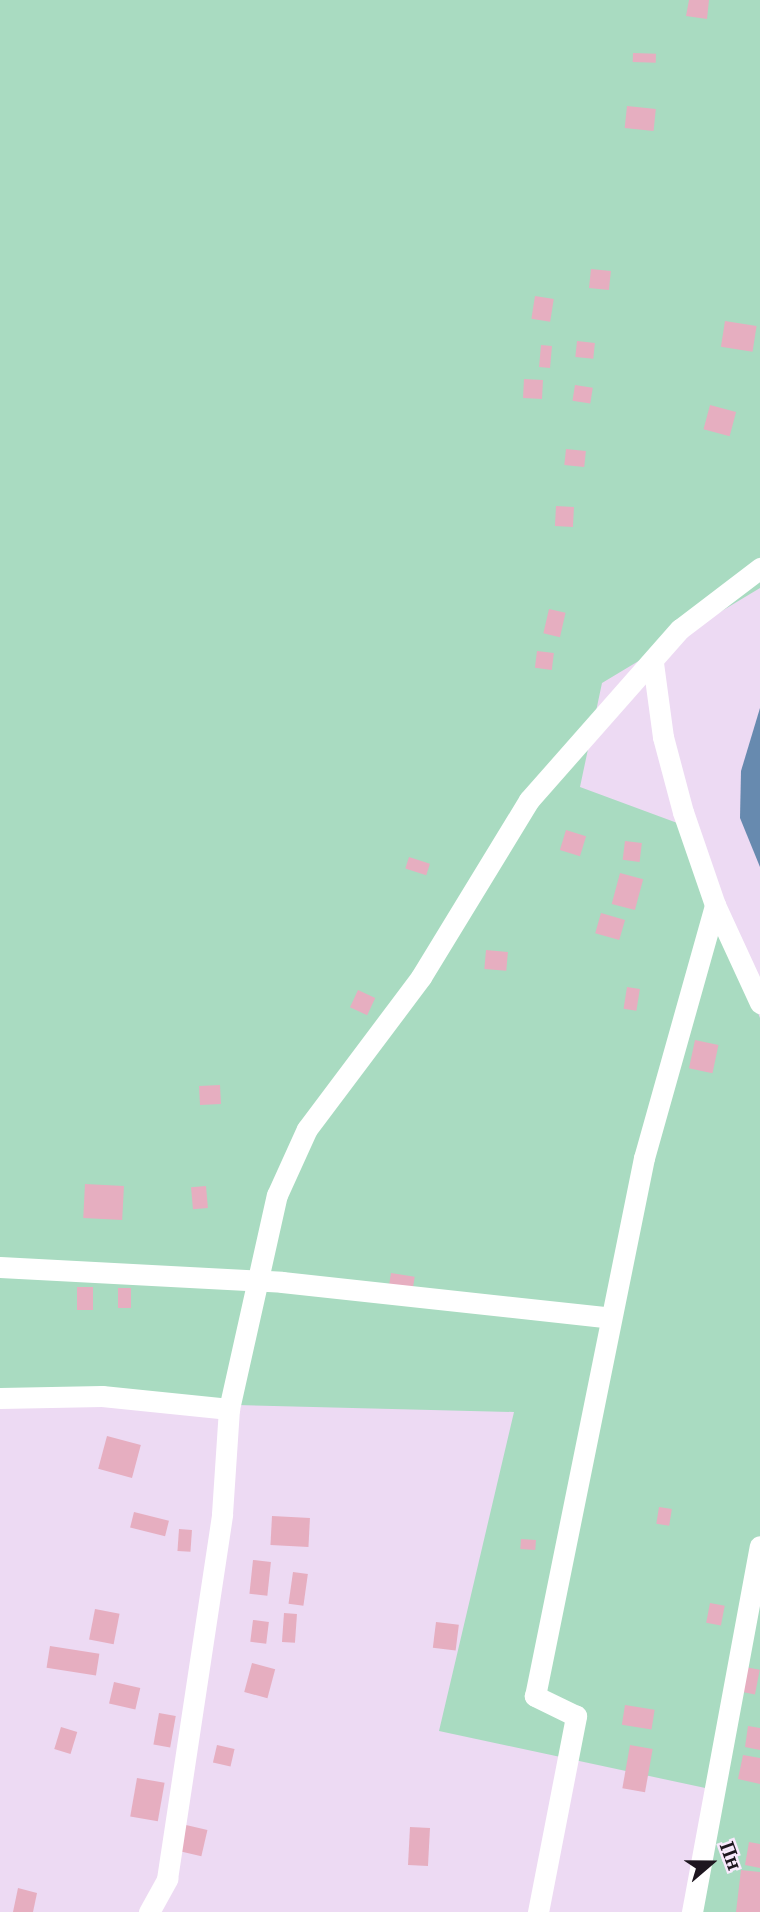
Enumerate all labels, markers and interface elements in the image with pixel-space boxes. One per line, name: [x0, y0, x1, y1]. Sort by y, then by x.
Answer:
north arrow: [676, 1828, 746, 1898]
text: Пн: [715, 1838, 747, 1873]

